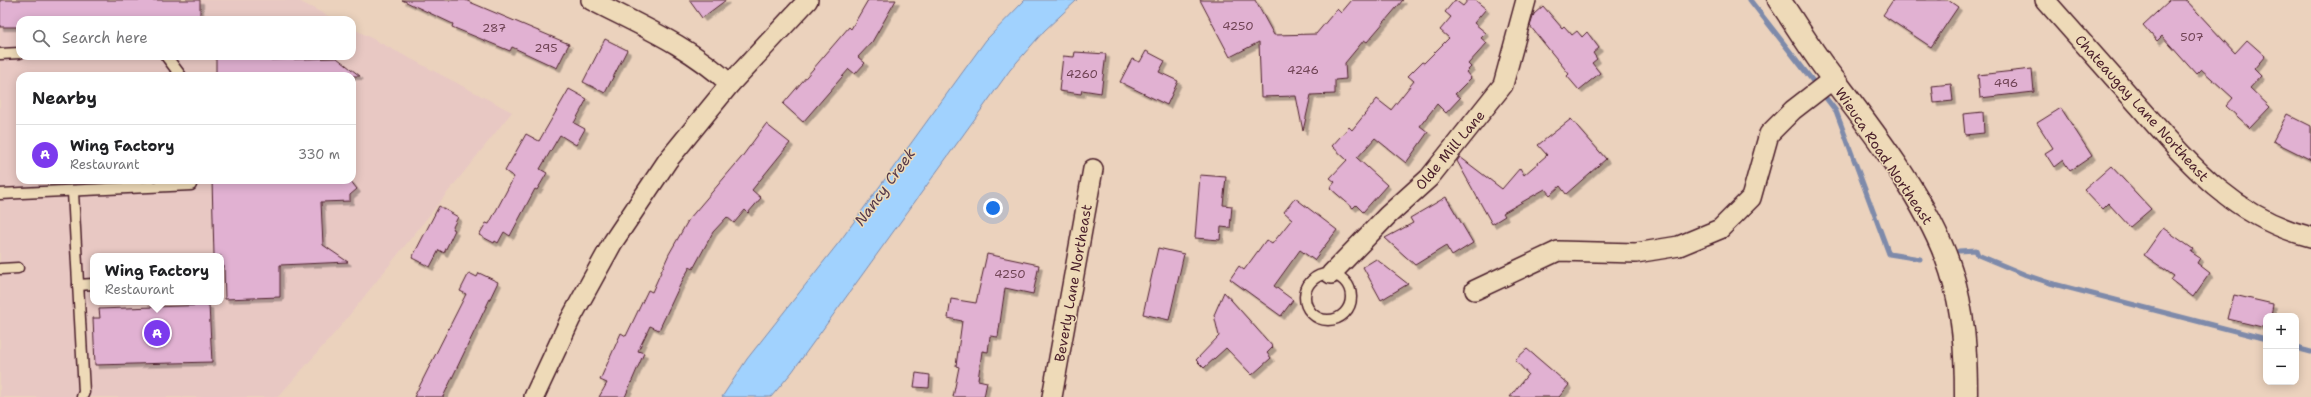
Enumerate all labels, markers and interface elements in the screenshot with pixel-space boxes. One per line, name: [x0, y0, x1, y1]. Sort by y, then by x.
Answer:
search box: [16, 16, 356, 60]
house number: 4250: [1222, 18, 1254, 34]
house number: 287: [482, 20, 506, 36]
icon: search: [30, 27, 52, 49]
text: Search here: [62, 28, 148, 48]
house number: 507: [2180, 29, 2204, 45]
street label: Chateaugay Lane Northeast: [2071, 31, 2213, 185]
house number: 295: [534, 40, 558, 56]
house number: 4246: [1287, 62, 1319, 78]
house number: 4260: [1066, 66, 1098, 82]
house number: 496: [1994, 75, 2018, 91]
street label: Wieuca Road Northeast: [1831, 84, 1937, 228]
text: Nearby: [32, 87, 97, 109]
street label: Olde Mill Lane: [1411, 106, 1489, 194]
text: Wing Factory: [70, 136, 174, 156]
water label: Nancy Creek: [850, 144, 920, 230]
text: A: [40, 146, 50, 163]
text: 330 m: [298, 146, 340, 163]
text: Restaurant: [70, 156, 140, 173]
your location: [983, 198, 1003, 218]
street label: Beverly Lane Northeast: [1050, 203, 1096, 363]
popup: [90, 253, 224, 305]
text: Wing Factory: [105, 261, 209, 281]
house number: 4250: [994, 266, 1026, 282]
text: Restaurant: [105, 281, 174, 298]
map controls: [2263, 313, 2299, 385]
button: +: [2263, 313, 2299, 349]
pin: A: [144, 318, 170, 348]
button: −: [2263, 349, 2299, 385]

